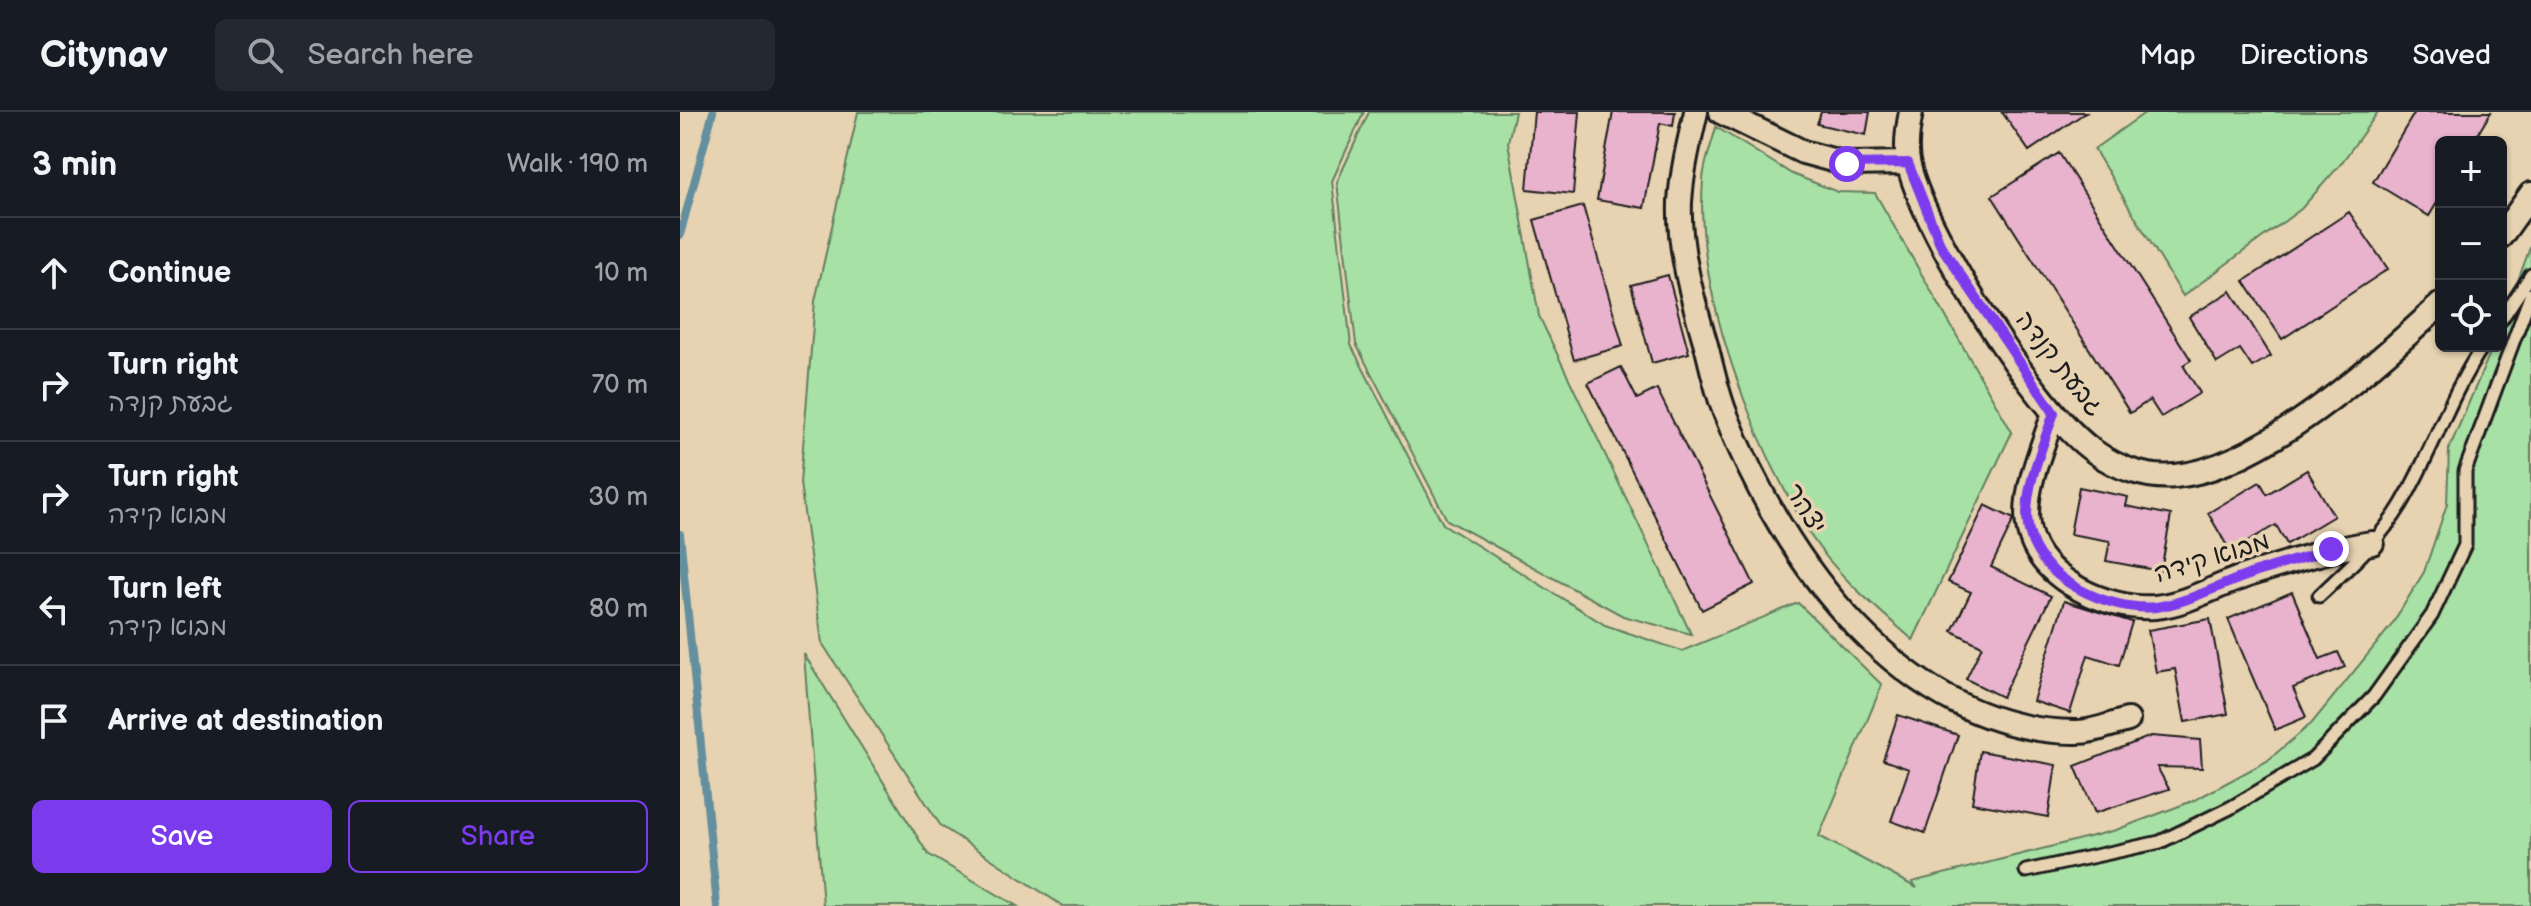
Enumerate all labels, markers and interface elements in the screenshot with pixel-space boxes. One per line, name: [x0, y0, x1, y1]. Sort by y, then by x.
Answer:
search box: [215, 19, 775, 91]
text: Citynav: [40, 33, 167, 78]
icon: search: [243, 33, 287, 77]
text: Search here: [307, 37, 474, 73]
text: Map: [2139, 39, 2196, 72]
text: Directions: [2240, 39, 2368, 72]
text: Saved: [2412, 39, 2491, 72]
map controls: [2435, 136, 2507, 352]
button: +: [2435, 136, 2507, 208]
text: 3 min: [32, 144, 117, 185]
route start: [1829, 146, 1865, 182]
text: Walk · 190 m: [507, 149, 648, 180]
button: −: [2435, 208, 2507, 280]
icon: ahead: [32, 251, 76, 295]
text: Continue: [108, 255, 231, 291]
text: 10 m: [594, 258, 648, 289]
button: locate: [2435, 280, 2507, 352]
street label: גבעת קנדה: [2008, 305, 2110, 423]
text: Turn right: [108, 347, 239, 383]
icon: right: [32, 363, 76, 407]
text: 70 m: [591, 370, 648, 401]
text: גבעת קנדה: [108, 388, 233, 419]
text: Turn right: [108, 459, 239, 495]
icon: right: [32, 475, 76, 519]
street label: יצהר: [1778, 478, 1832, 540]
text: 30 m: [588, 482, 648, 513]
text: מבוא קידה: [108, 500, 227, 531]
street label: מבוא קידה: [2151, 526, 2273, 590]
route end: [2313, 531, 2349, 567]
text: Turn left: [108, 571, 222, 607]
icon: left: [32, 587, 76, 631]
text: 80 m: [589, 594, 648, 625]
text: מבוא קידה: [108, 612, 227, 643]
icon: arrive: [32, 699, 76, 743]
text: Arrive at destination: [108, 703, 384, 739]
button: Save: [32, 800, 332, 873]
button: Share: [348, 800, 648, 873]

